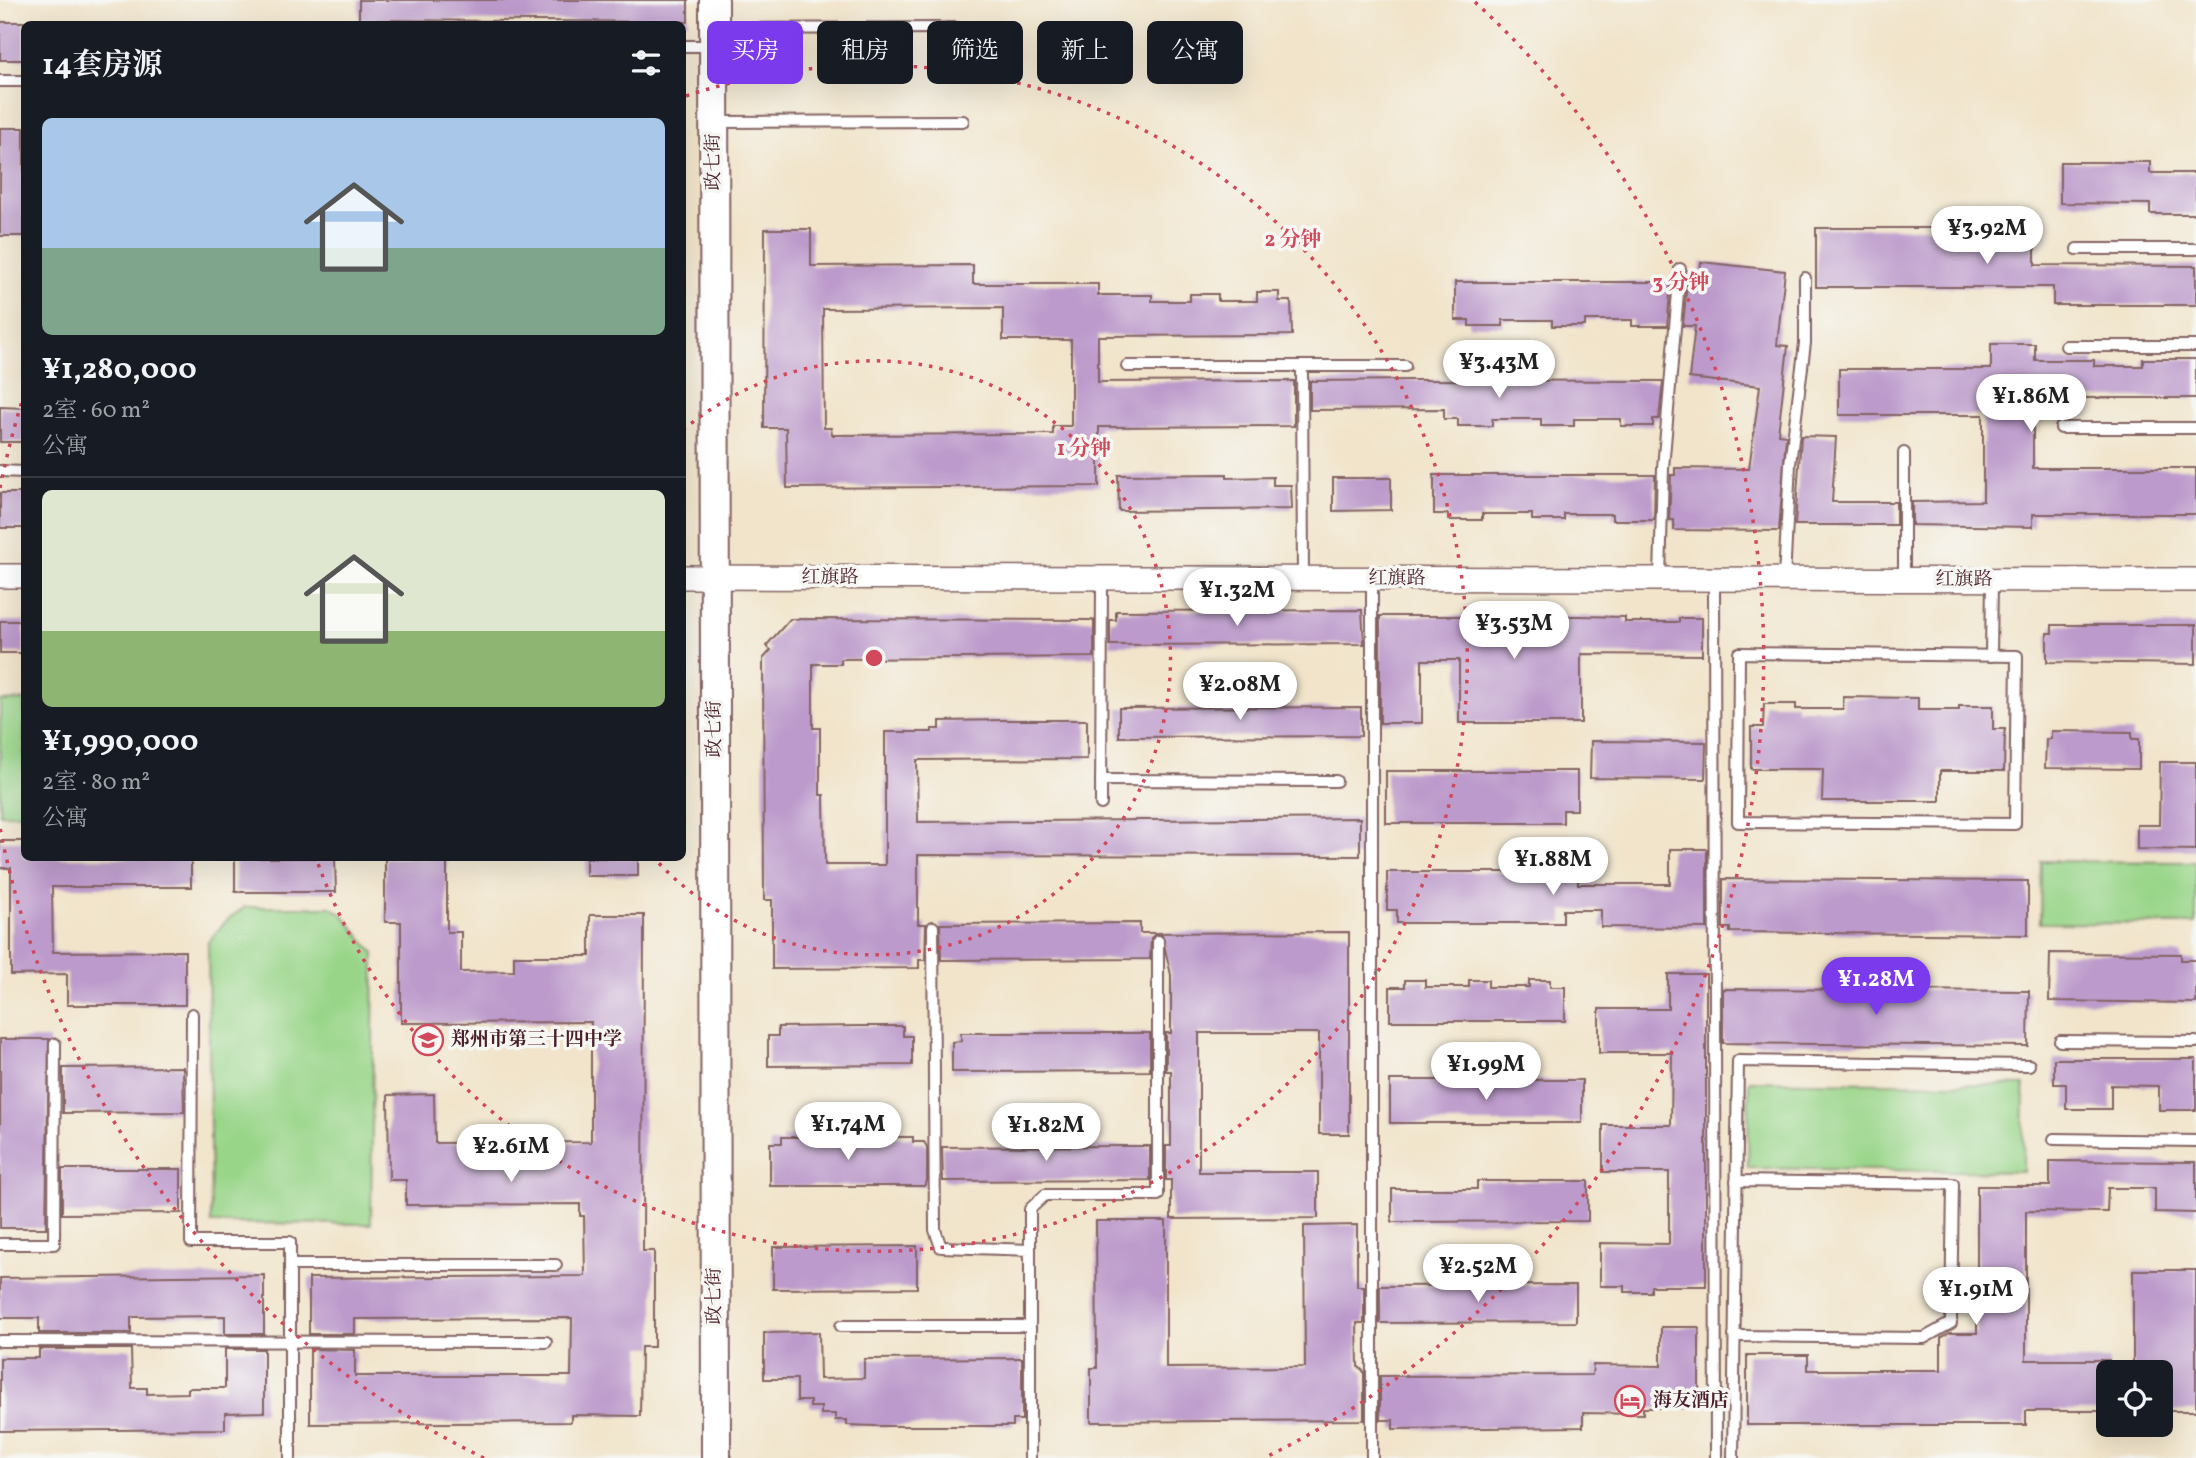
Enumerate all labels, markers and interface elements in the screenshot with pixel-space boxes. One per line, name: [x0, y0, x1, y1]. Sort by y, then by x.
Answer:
chip: 买房: [707, 21, 803, 84]
chip: 租房: [817, 21, 913, 84]
chip: 筛选: [927, 21, 1023, 84]
chip: 新上: [1037, 21, 1133, 84]
chip: 公寓: [1147, 21, 1243, 84]
icon: filters: [627, 44, 665, 82]
text: 14套房源: [42, 45, 162, 87]
street label: 政七街: [701, 133, 727, 191]
icon: home: [291, 164, 417, 290]
pin: ¥3.92M: [1930, 206, 2044, 266]
text: ¥3.92M: [1947, 213, 2027, 245]
text: 2 分钟: [1264, 226, 1322, 255]
text: 3 分钟: [1653, 269, 1709, 298]
pin: ¥3.43M: [1442, 340, 1556, 400]
text: ¥3.43M: [1459, 347, 1539, 379]
text: ¥1,280,000: [42, 349, 197, 391]
pin: ¥1.86M: [1974, 374, 2088, 434]
text: ¥1.86M: [1992, 381, 2070, 413]
text: 2室 · 60 m²: [42, 395, 150, 427]
text: 公寓: [42, 431, 88, 463]
text: 1 分钟: [1057, 435, 1111, 464]
icon: home: [291, 536, 417, 662]
street label: 红旗路: [801, 565, 859, 591]
street label: 红旗路: [1368, 566, 1426, 592]
street label: 红旗路: [1935, 567, 1993, 593]
pin: ¥1.32M: [1180, 568, 1294, 628]
text: ¥1.32M: [1199, 575, 1275, 607]
pin: ¥3.53M: [1457, 602, 1571, 661]
text: ¥3.53M: [1475, 608, 1553, 640]
centre of rings: [862, 646, 886, 670]
pin: ¥2.08M: [1183, 662, 1297, 722]
text: ¥2.08M: [1199, 669, 1281, 701]
street label: 政七街: [702, 700, 728, 758]
text: ¥1,990,000: [42, 721, 198, 763]
text: 2室 · 80 m²: [42, 767, 150, 799]
text: 公寓: [42, 803, 88, 835]
pin: ¥1.88M: [1496, 838, 1610, 897]
text: ¥1.88M: [1514, 844, 1592, 876]
pin: ¥1.28M: [1819, 958, 1933, 1017]
text: ¥1.28M: [1837, 964, 1915, 996]
school or university icon: 郑州市第三十四中学: [411, 1023, 445, 1057]
place label: 郑州市第三十四中学: [451, 1027, 622, 1053]
pin: ¥1.99M: [1429, 1042, 1543, 1102]
text: ¥1.99M: [1447, 1049, 1525, 1081]
pin: ¥1.74M: [791, 1102, 905, 1162]
pin: ¥1.82M: [989, 1104, 1103, 1163]
text: ¥1.74M: [811, 1109, 885, 1141]
text: ¥1.82M: [1008, 1110, 1084, 1142]
pin: ¥2.61M: [454, 1124, 568, 1184]
text: ¥2.61M: [472, 1131, 550, 1163]
pin: ¥2.52M: [1421, 1244, 1535, 1304]
text: ¥2.52M: [1439, 1251, 1517, 1283]
street label: 政七街: [702, 1267, 728, 1325]
pin: ¥1.91M: [1919, 1268, 2033, 1327]
text: ¥1.91M: [1939, 1274, 2013, 1306]
map controls: [2096, 1360, 2173, 1437]
button: locate: [2096, 1360, 2173, 1437]
hotel icon: 海友酒店: [1613, 1384, 1647, 1418]
place label: 海友酒店: [1653, 1388, 1729, 1414]

